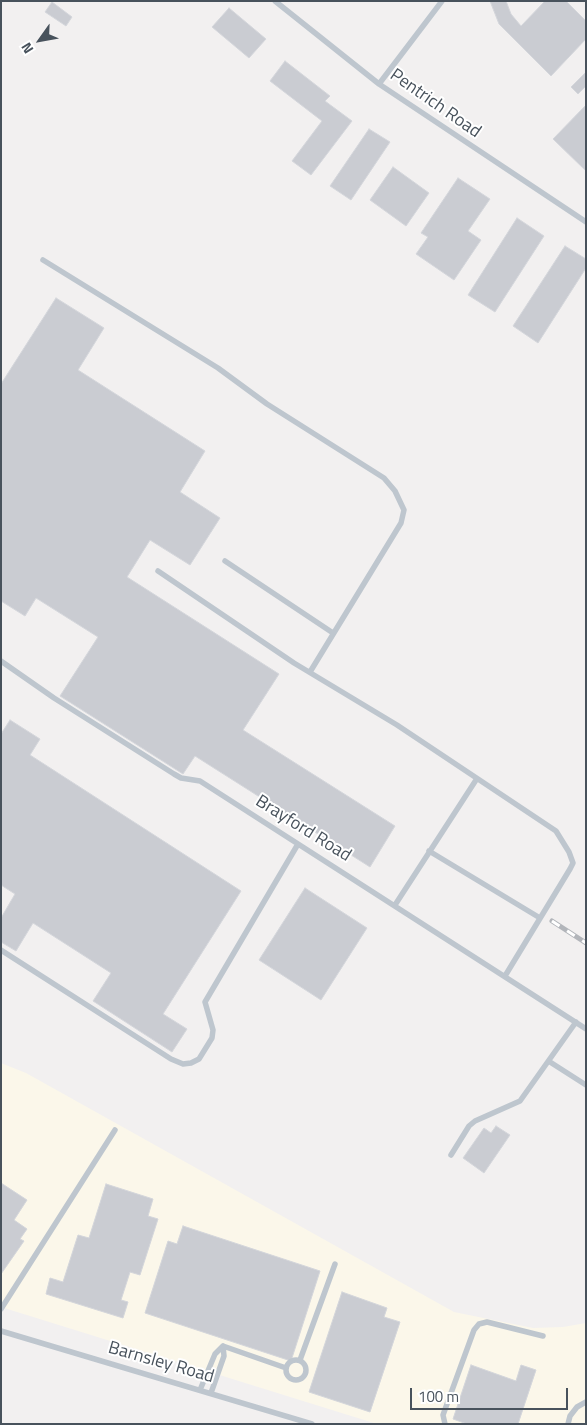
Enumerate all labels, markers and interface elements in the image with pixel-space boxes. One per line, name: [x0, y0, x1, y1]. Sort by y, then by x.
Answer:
north arrow: [15, 15, 65, 65]
text: N: [15, 39, 38, 58]
street label: Pentrich Road: [385, 65, 485, 143]
street label: Brayford Road: [251, 791, 355, 867]
street label: Barnsley Road: [106, 1338, 216, 1388]
scale bar: [412, 1378, 570, 1410]
text: 100 m: [418, 1385, 459, 1408]

